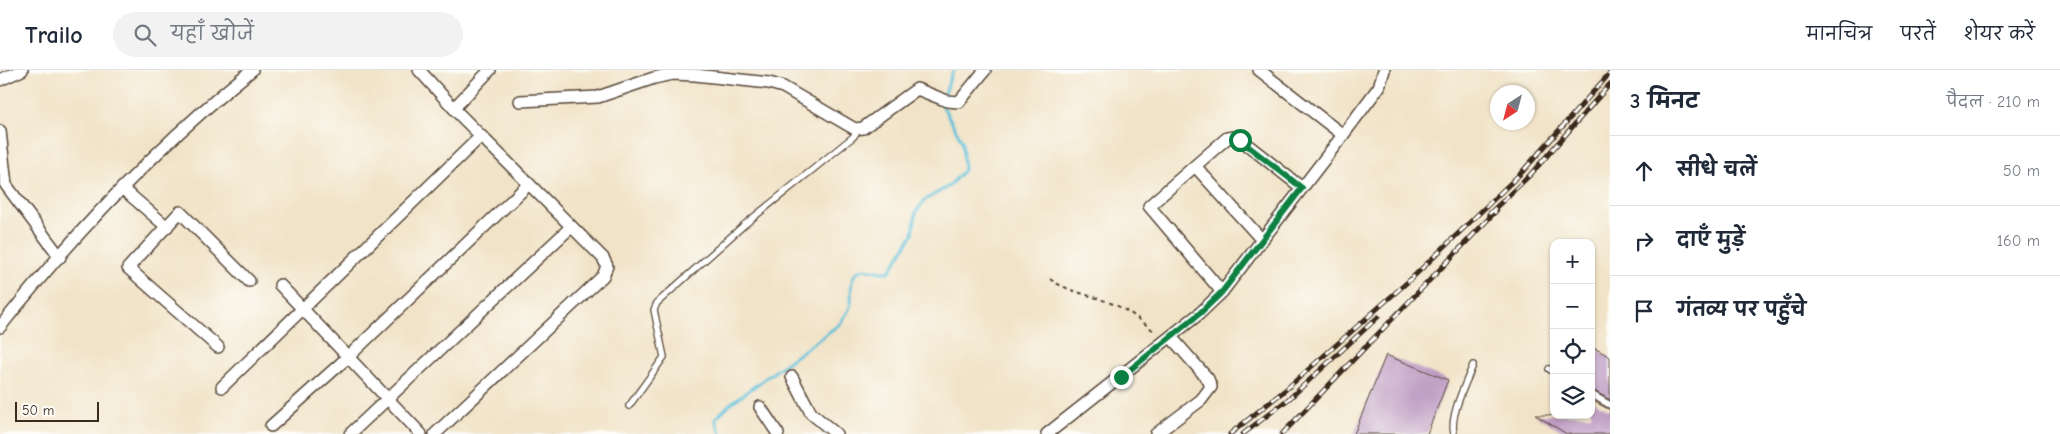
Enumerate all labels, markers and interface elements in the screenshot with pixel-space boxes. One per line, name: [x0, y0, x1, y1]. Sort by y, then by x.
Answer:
search box: [113, 12, 463, 57]
text: Trailo: [25, 21, 83, 49]
icon: search: [131, 21, 159, 49]
text: यहाँ खोजें: [171, 23, 254, 45]
text: मानचित्र: [1806, 24, 1872, 45]
text: परतें: [1900, 24, 1936, 45]
text: शेयर करें: [1964, 24, 2035, 45]
north arrow: [1490, 85, 1535, 130]
text: 3 मिनट: [1630, 89, 1699, 113]
text: पैदल · 210 m: [1946, 93, 2040, 111]
route start: [1229, 129, 1252, 152]
icon: ahead: [1630, 157, 1658, 185]
text: सीधे चलें: [1677, 159, 1757, 181]
text: 50 m: [2003, 162, 2040, 180]
icon: right: [1630, 227, 1658, 255]
text: दाएँ मुड़ें: [1677, 229, 1745, 251]
text: 160 m: [1997, 232, 2040, 250]
map controls: [1550, 239, 1595, 419]
button: +: [1550, 239, 1595, 284]
button: −: [1550, 284, 1595, 329]
icon: arrive: [1630, 297, 1658, 325]
text: गंतव्य पर पहुँचे: [1677, 299, 1806, 321]
button: locate: [1550, 329, 1595, 374]
route end: [1110, 366, 1133, 389]
button: layers: [1550, 374, 1595, 419]
scale bar: [15, 399, 99, 422]
text: 50 m: [22, 402, 54, 419]

